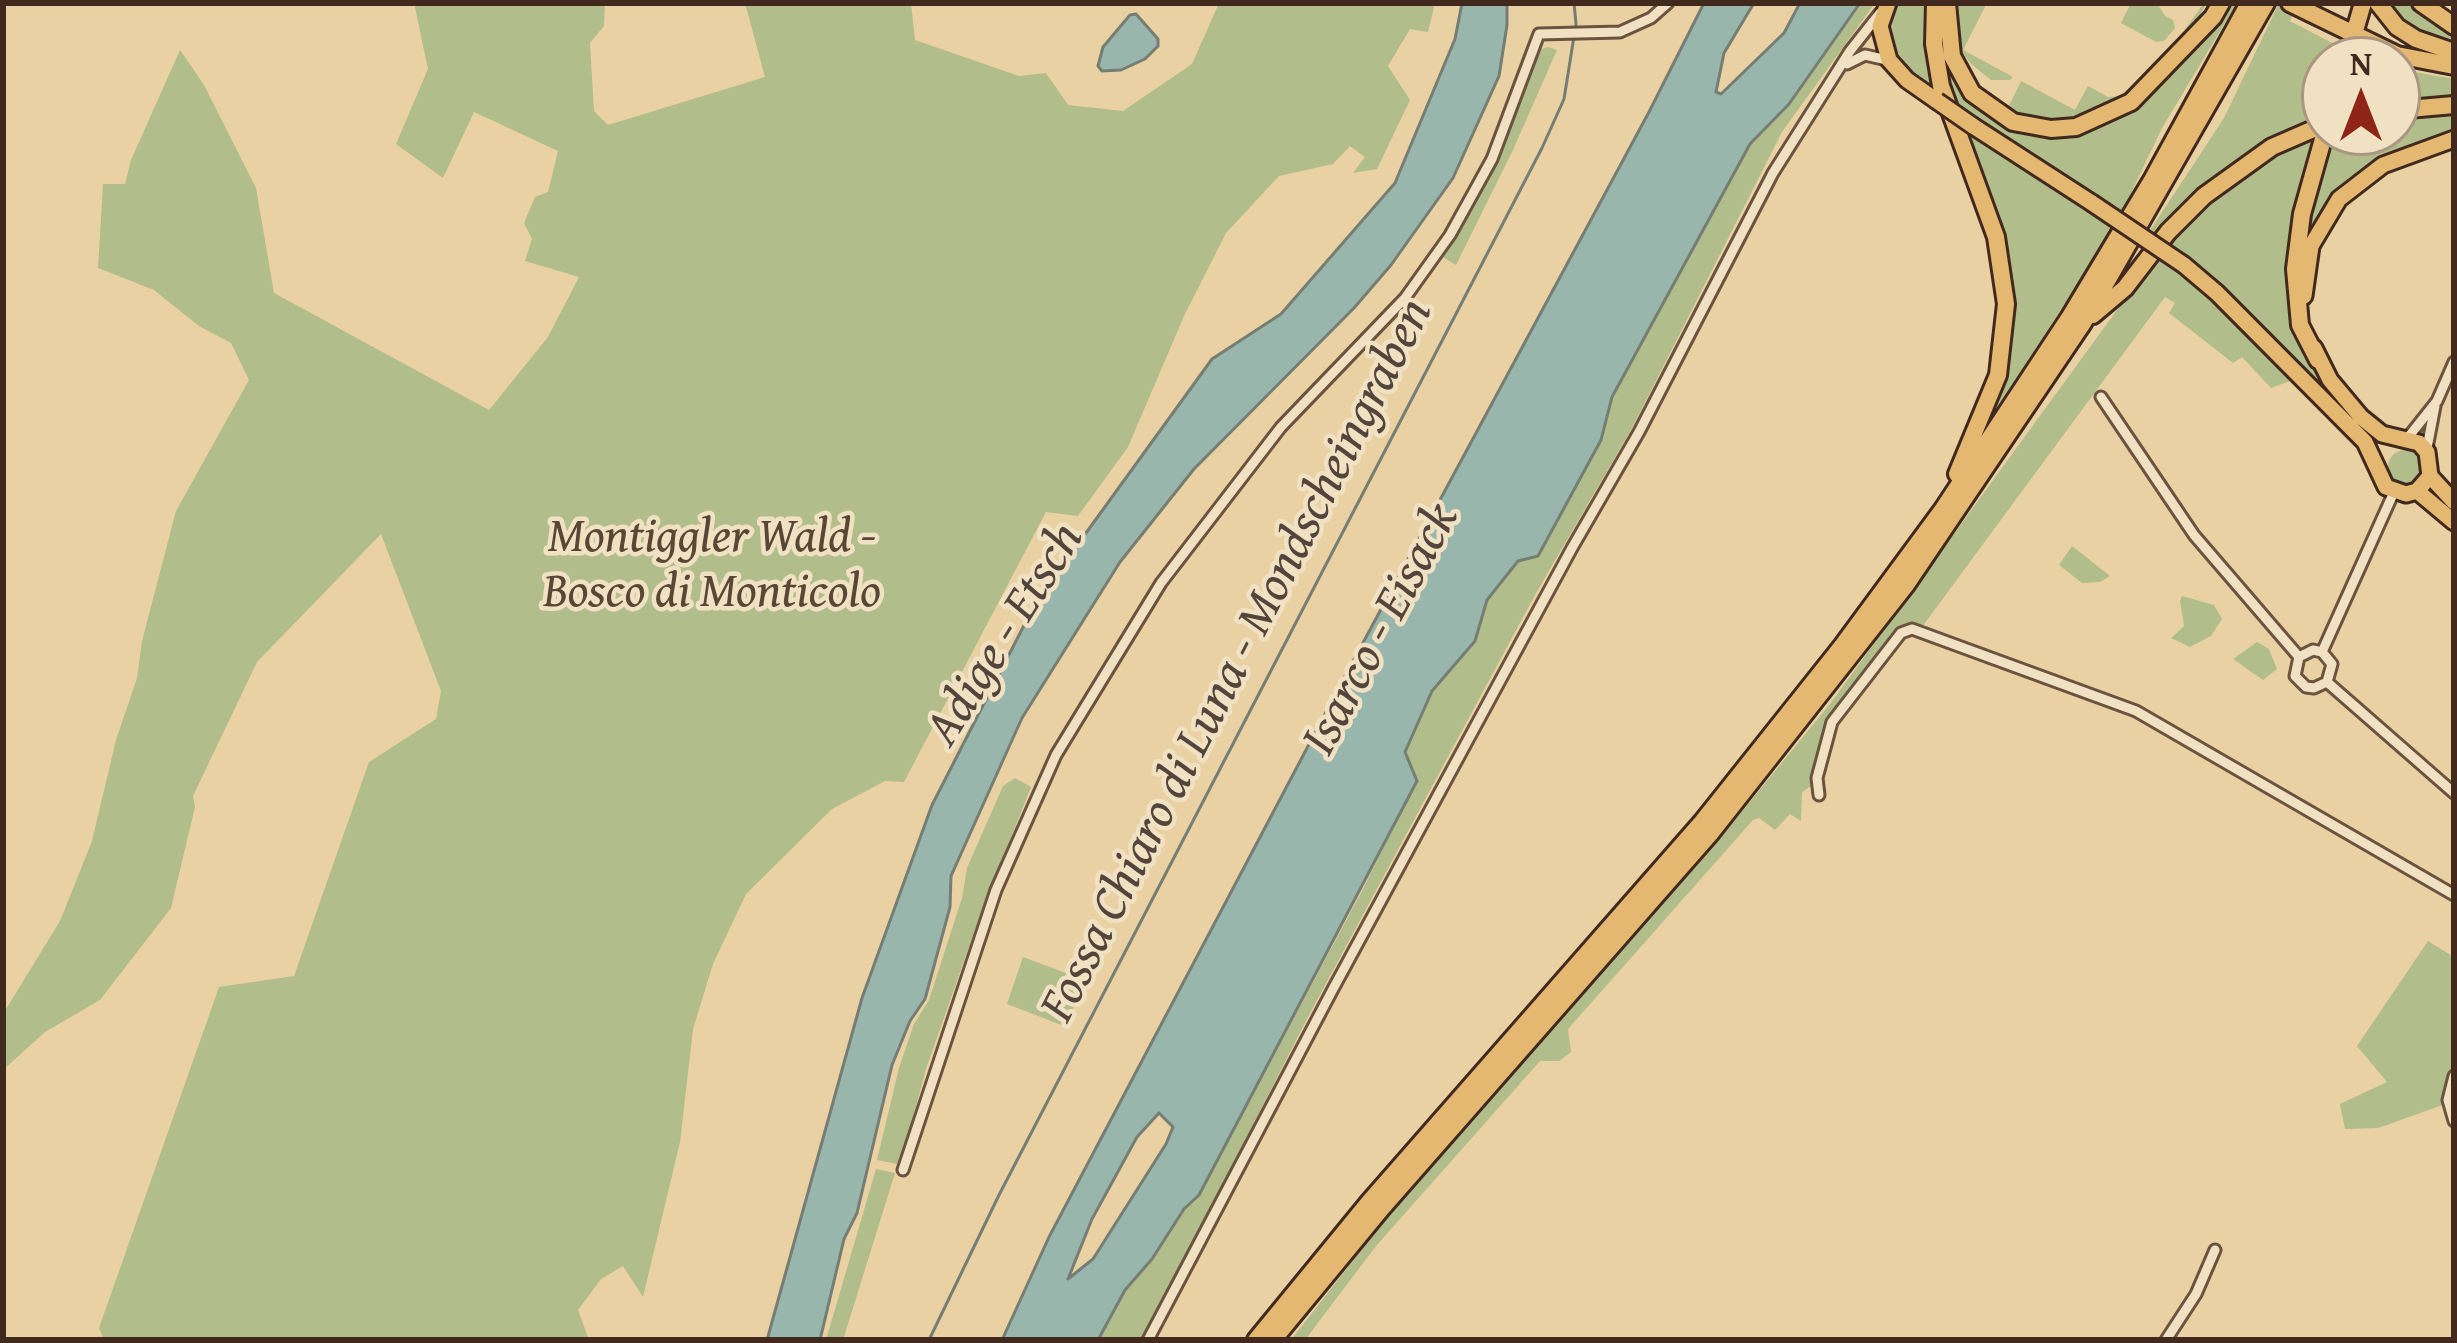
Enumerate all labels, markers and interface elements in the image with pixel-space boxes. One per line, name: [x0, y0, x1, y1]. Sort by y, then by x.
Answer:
north arrow: [2301, 36, 2421, 156]
text: N: [2350, 39, 2372, 87]
water label: Fossa Chiaro di Luna - Mondscheingraben: [1028, 289, 1448, 1033]
water label: Isarco - Eisack: [1290, 494, 1474, 766]
park label: Montiggler Wald - Bosco di Monticolo: [543, 510, 881, 623]
water label: Adige - Etsch: [914, 512, 1098, 758]

